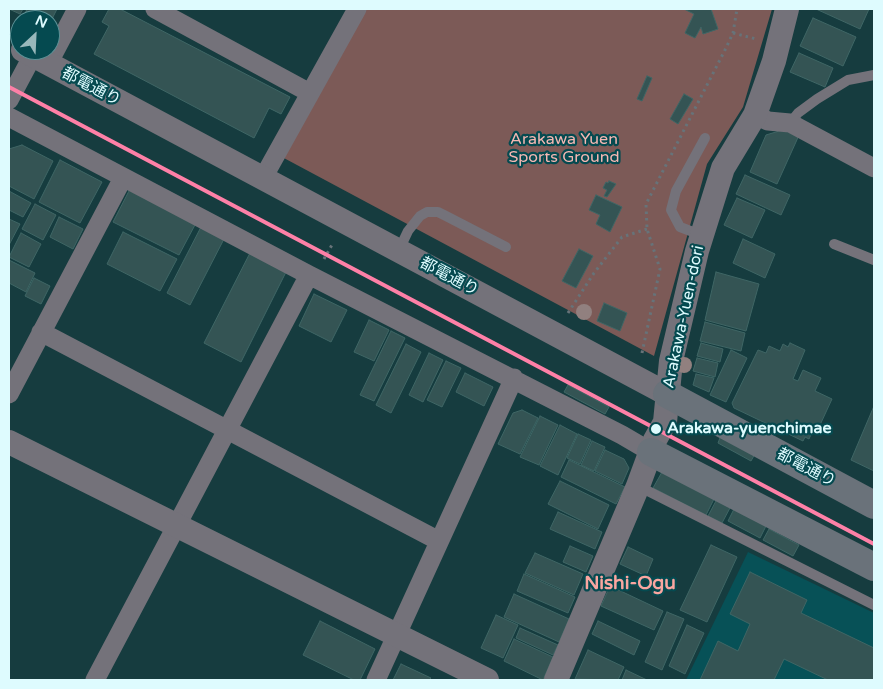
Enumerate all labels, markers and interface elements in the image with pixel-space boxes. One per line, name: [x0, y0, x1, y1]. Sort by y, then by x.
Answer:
north arrow: [10, 10, 60, 60]
text: N: [32, 12, 50, 32]
street label: 都電通り: [58, 64, 124, 110]
park label: Arakawa Yuen Sports Ground: [509, 130, 619, 168]
street label: Arakawa-Yuen-dori: [659, 244, 709, 390]
street label: 都電通り: [416, 254, 482, 300]
place label: Arakawa-yuenchimae: [667, 419, 831, 439]
marker: Arakawa-yuenchimae: [649, 422, 663, 436]
street label: 都電通り: [773, 445, 839, 491]
district label: Nishi-Ogu: [584, 573, 676, 595]

